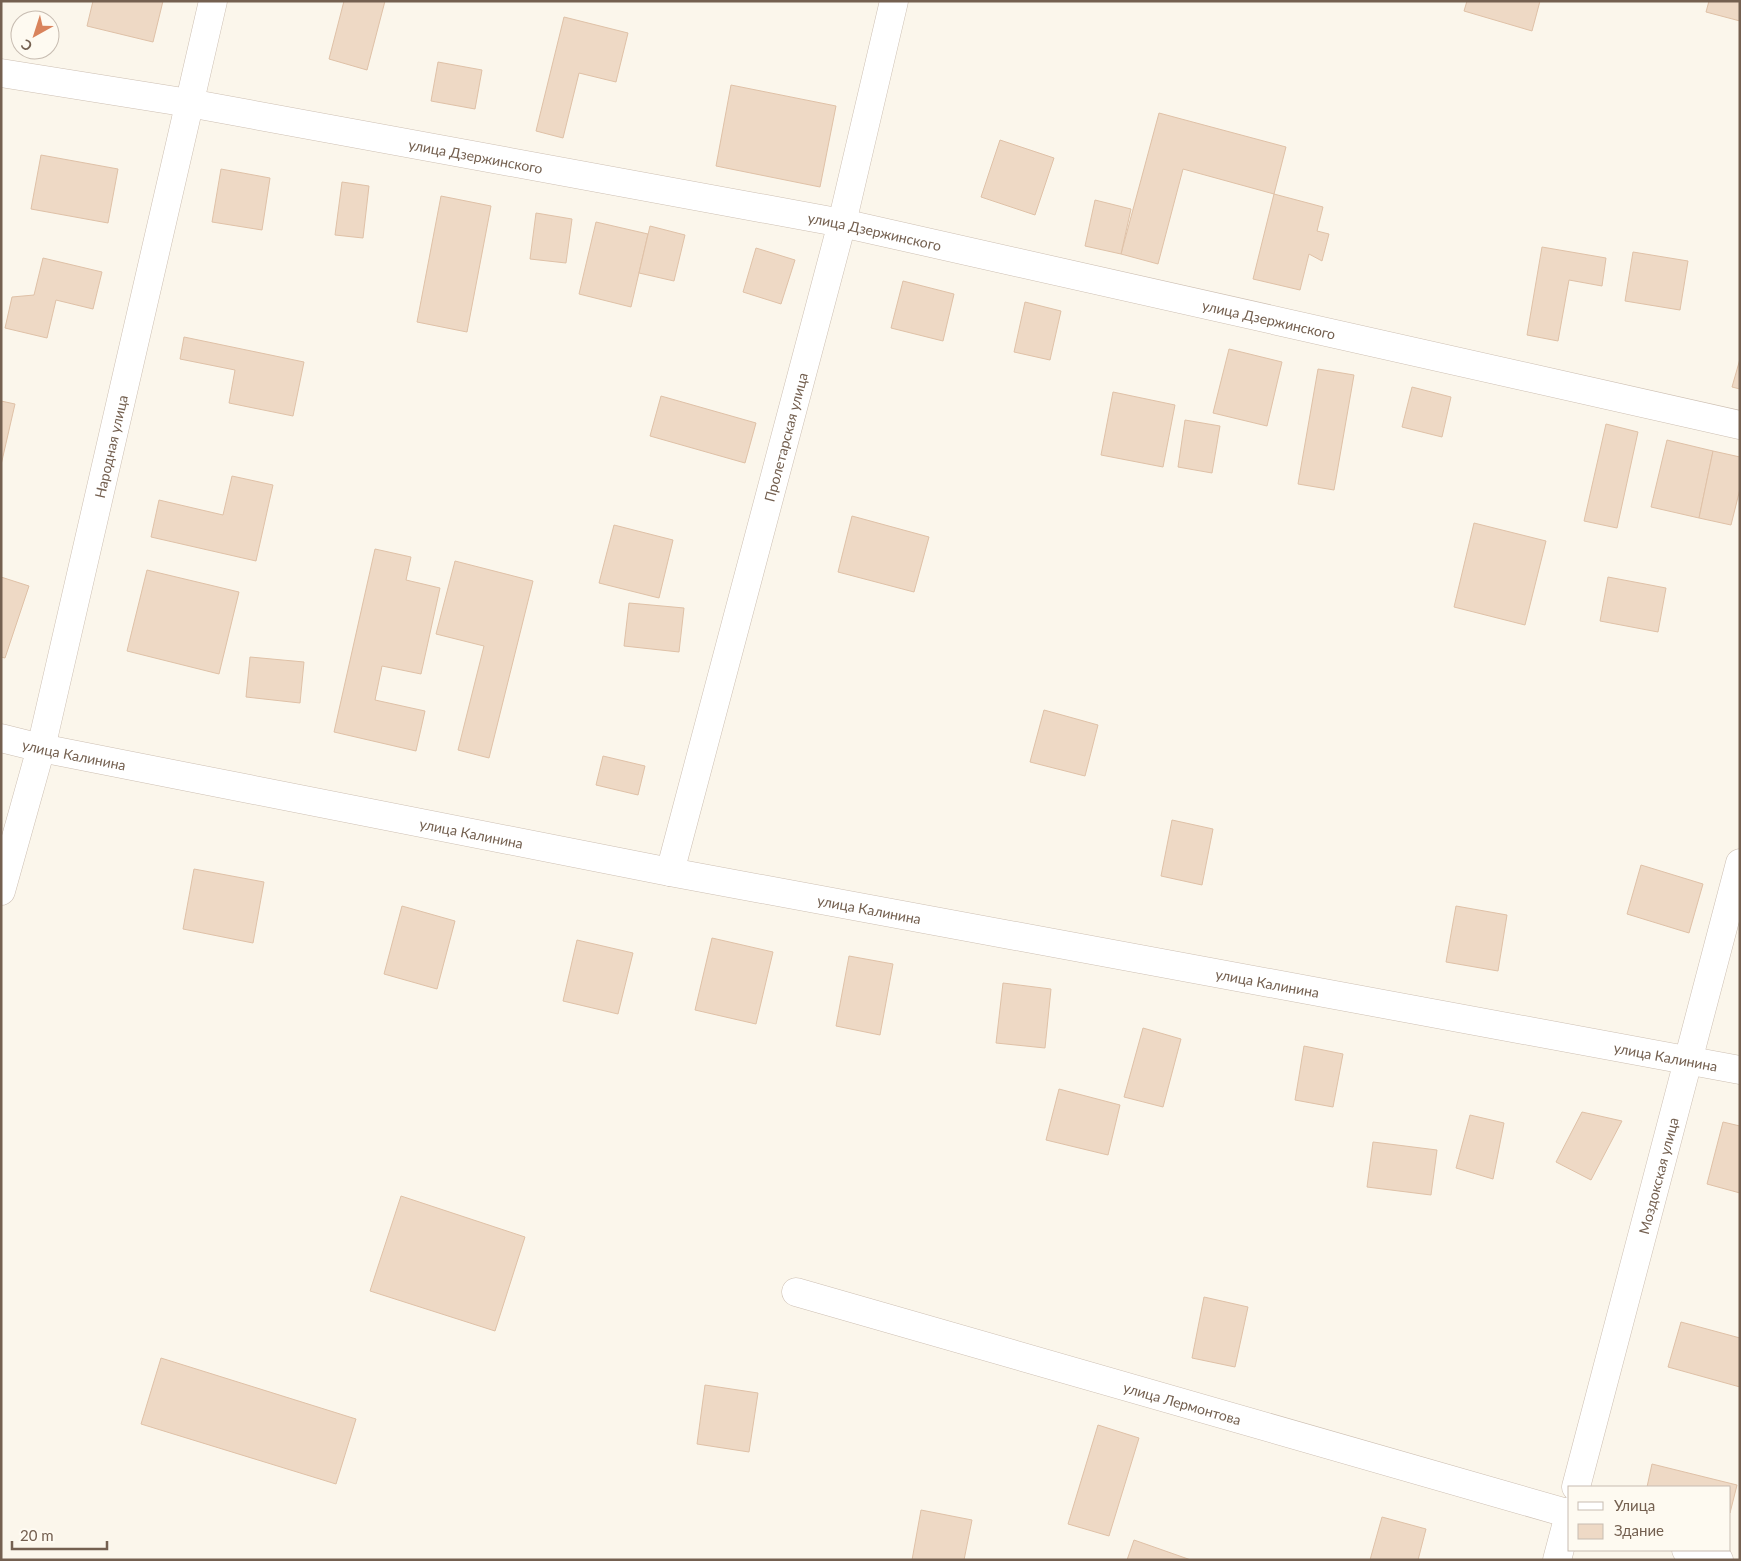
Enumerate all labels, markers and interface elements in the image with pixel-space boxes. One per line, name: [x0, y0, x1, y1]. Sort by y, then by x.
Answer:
north arrow: [10, 10, 60, 60]
text: С: [17, 36, 35, 55]
street label: улица Дзержинского: [407, 135, 544, 176]
street label: улица Дзержинского: [807, 208, 943, 254]
street label: улица Дзержинского: [1201, 296, 1337, 342]
street label: Пролетарская улица: [760, 371, 811, 503]
street label: Народная улица: [90, 393, 131, 500]
street label: улица Калинина: [21, 735, 127, 773]
street label: улица Калинина: [418, 814, 525, 851]
street label: улица Калинина: [816, 891, 923, 927]
street label: улица Калинина: [1214, 965, 1321, 1001]
street label: улица Калинина: [1612, 1038, 1719, 1074]
street label: Моздокская улица: [1634, 1115, 1681, 1236]
street label: улица Лермонтова: [1122, 1378, 1243, 1428]
legend: [1568, 1486, 1731, 1551]
text: Улица: [1614, 1496, 1655, 1514]
scale bar: [12, 1518, 108, 1550]
text: Здание: [1614, 1521, 1664, 1539]
text: 20 m: [20, 1526, 54, 1544]

